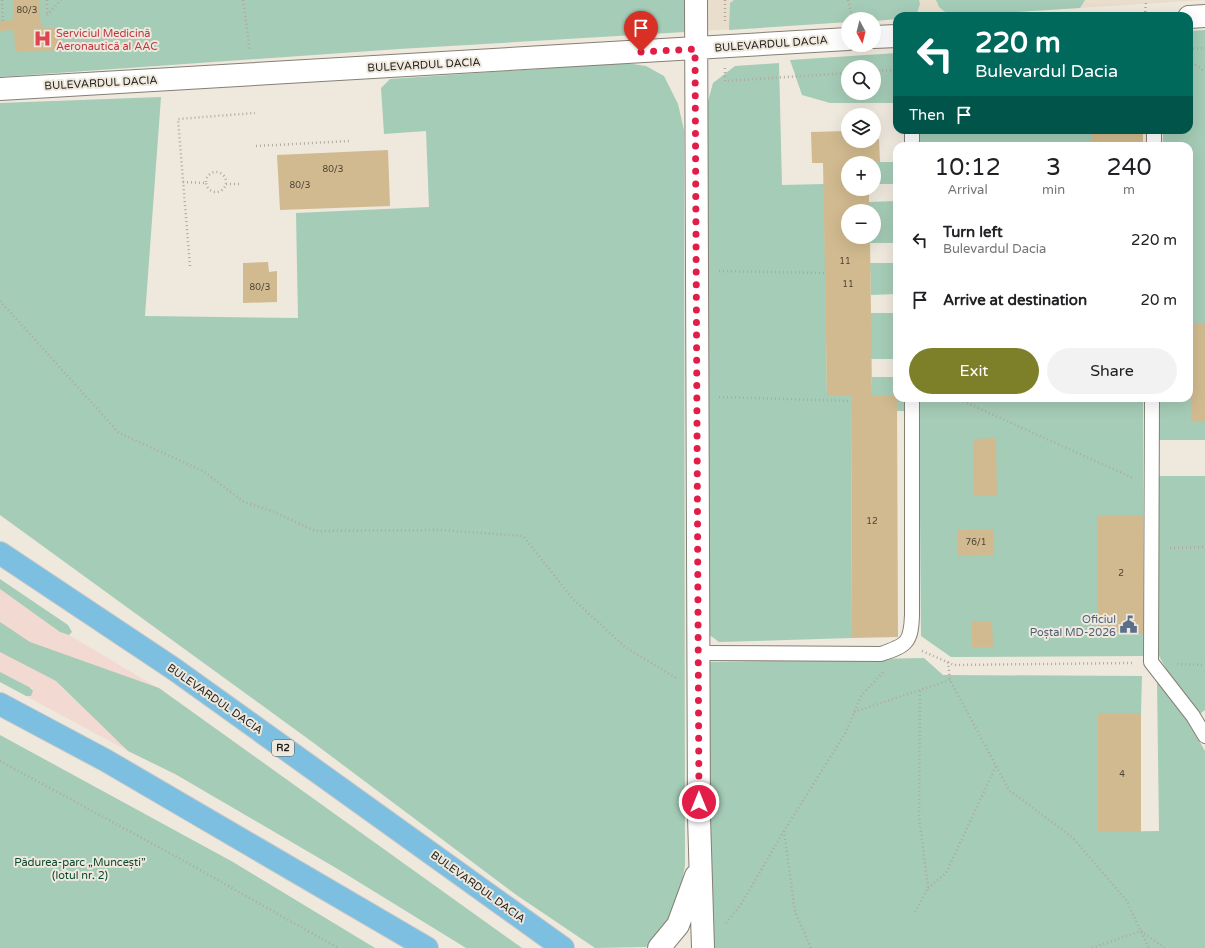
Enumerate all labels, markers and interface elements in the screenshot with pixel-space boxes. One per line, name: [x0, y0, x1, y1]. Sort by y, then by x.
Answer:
house number: 80/3: [17, 5, 37, 16]
pin: [624, 11, 658, 52]
north arrow: [841, 12, 881, 52]
map controls: [841, 12, 881, 244]
icon: arrive: [630, 17, 652, 39]
text: 220 m: [975, 26, 1061, 60]
place label: Serviciul Medicină Aeronautică al AAC: [56, 27, 158, 53]
icon: left: [909, 28, 961, 80]
hospital icon: Serviciul Medicină Aeronautică al AAC: [33, 29, 53, 49]
street label: BULEVARDUL DACIA: [714, 34, 828, 54]
street label: BULEVARDUL DACIA: [367, 56, 481, 74]
button: search: [841, 60, 881, 100]
text: Bulevardul Dacia: [975, 60, 1118, 82]
street label: BULEVARDUL DACIA: [44, 74, 158, 92]
icon: arrive: [953, 104, 975, 126]
text: Then: [909, 106, 945, 124]
button: layers: [841, 108, 881, 148]
text: 10:12: [934, 153, 1001, 182]
text: 3: [1046, 153, 1061, 182]
text: 240: [1106, 153, 1152, 182]
button: +: [841, 156, 881, 196]
house number: 80/3: [323, 164, 343, 175]
house number: 80/3: [290, 180, 310, 191]
text: Arrival: [947, 182, 988, 198]
text: min: [1042, 182, 1065, 198]
text: m: [1123, 182, 1135, 198]
button: −: [841, 204, 881, 244]
text: Turn left: [943, 223, 1003, 241]
icon: left: [909, 229, 931, 251]
text: 220 m: [1131, 231, 1177, 249]
text: Bulevardul Dacia: [943, 241, 1046, 257]
house number: 11: [839, 256, 851, 267]
house number: 11: [842, 279, 854, 290]
house number: 80/3: [250, 282, 270, 293]
icon: arrive: [909, 289, 931, 311]
text: Arrive at destination: [943, 291, 1087, 309]
text: 20 m: [1140, 291, 1177, 309]
button: Exit: [909, 348, 1039, 394]
button: Share: [1047, 348, 1177, 394]
house number: 12: [866, 516, 878, 527]
house number: 76/1: [966, 537, 986, 548]
house number: 2: [1118, 568, 1124, 579]
place label: Oficiul Poștal MD-2026: [1030, 613, 1116, 639]
public building icon: Oficiul Poștal MD-2026: [1119, 615, 1139, 635]
street label: BULEVARDUL DACIA: [165, 661, 265, 737]
road number: R2: [272, 740, 294, 756]
house number: 4: [1119, 769, 1125, 780]
position arrow: [678, 781, 720, 823]
street label: BULEVARDUL DACIA: [428, 848, 528, 926]
park label: Pădurea-parc „Muncești” (lotul nr. 2): [14, 856, 146, 882]

